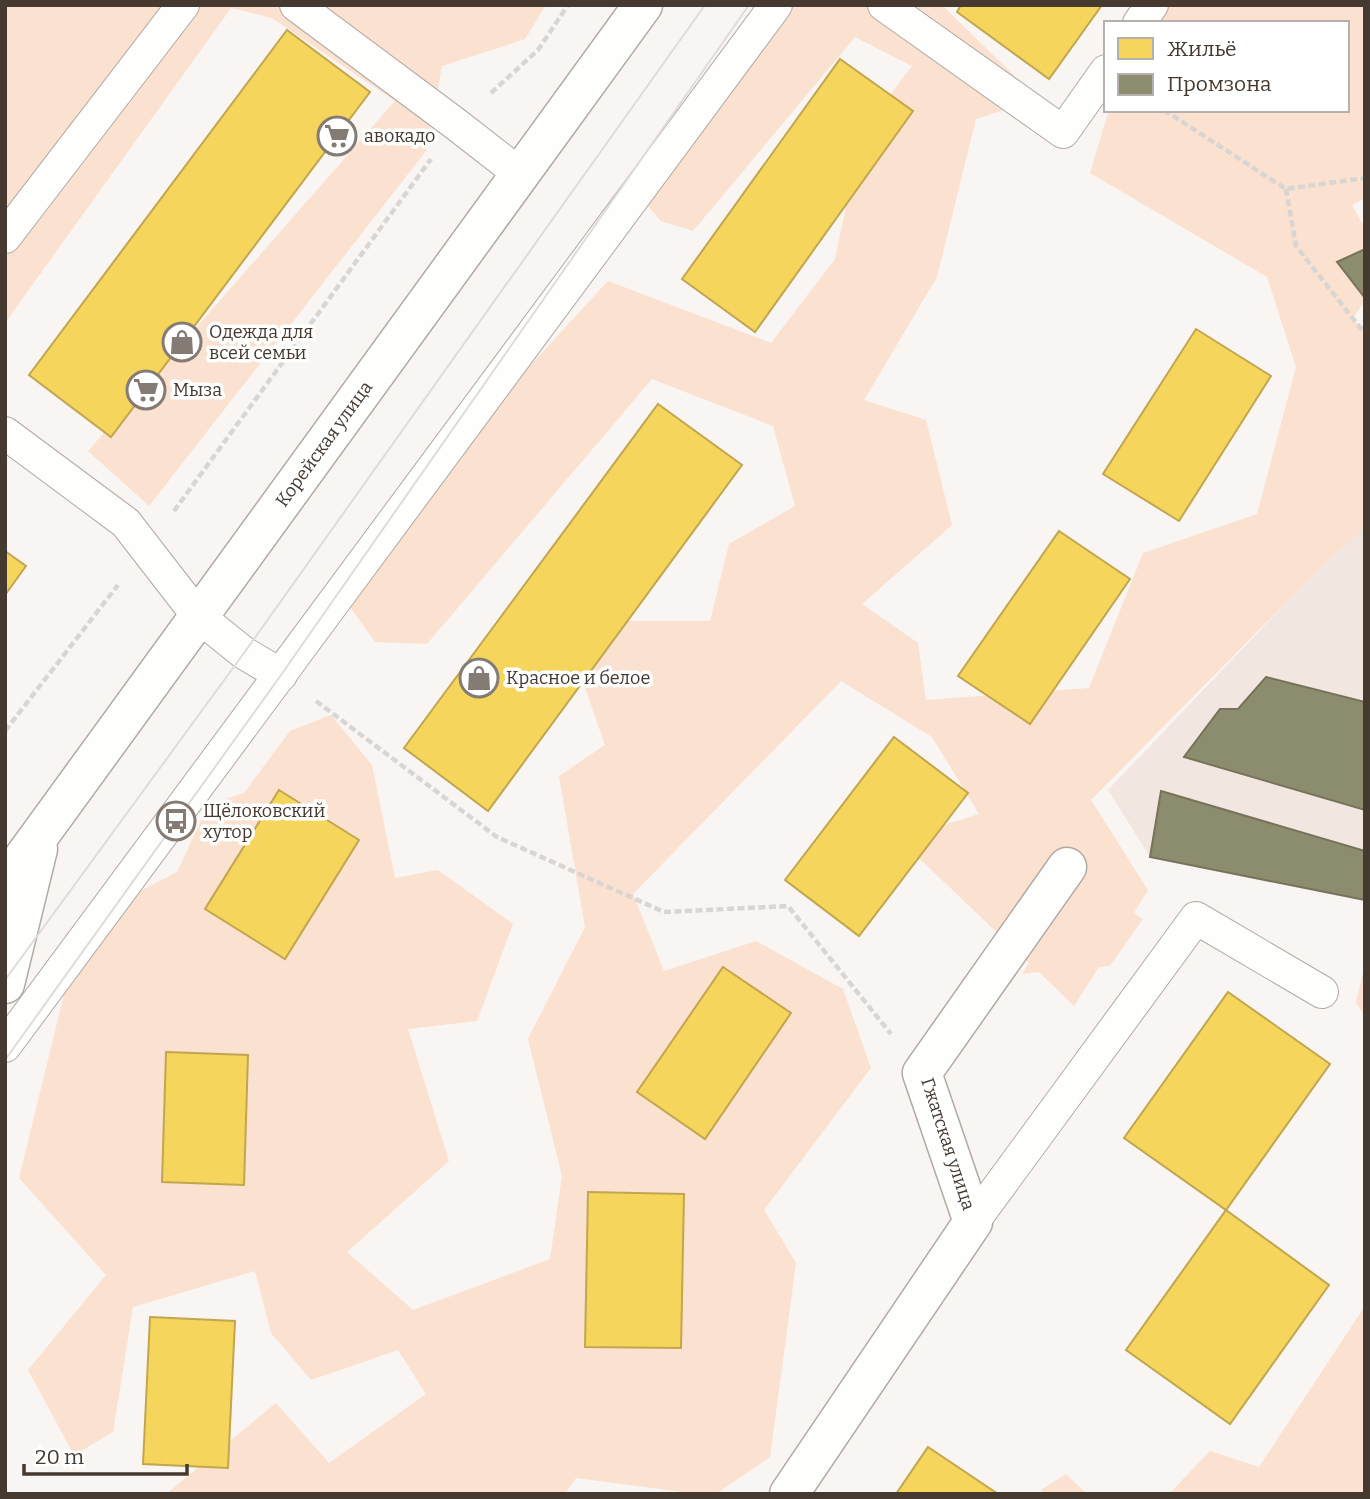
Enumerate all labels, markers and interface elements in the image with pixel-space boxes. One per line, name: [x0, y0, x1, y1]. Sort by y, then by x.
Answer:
legend: [1104, 21, 1349, 112]
text: Жильё: [1167, 36, 1236, 62]
text: Промзона: [1167, 71, 1272, 97]
supermarket icon: авокадо: [316, 115, 358, 157]
place label: авокадо: [364, 125, 435, 147]
shop icon: Одежда для всей семьи: [161, 321, 203, 363]
place label: Одежда для всей семьи: [209, 321, 313, 364]
supermarket icon: Мыза: [125, 369, 167, 411]
street label: Корейская улица: [271, 377, 377, 511]
place label: Мыза: [173, 379, 222, 401]
shop icon: Красное и белое: [458, 657, 500, 699]
place label: Красное и белое: [506, 667, 650, 689]
bus stop icon: Щёлоковский хутор: [155, 800, 197, 842]
place label: Щёлоковский хутор: [203, 800, 325, 843]
street label: Гжатская улица: [916, 1075, 980, 1213]
scale bar: [24, 1432, 187, 1476]
text: 20 m: [35, 1444, 84, 1470]

